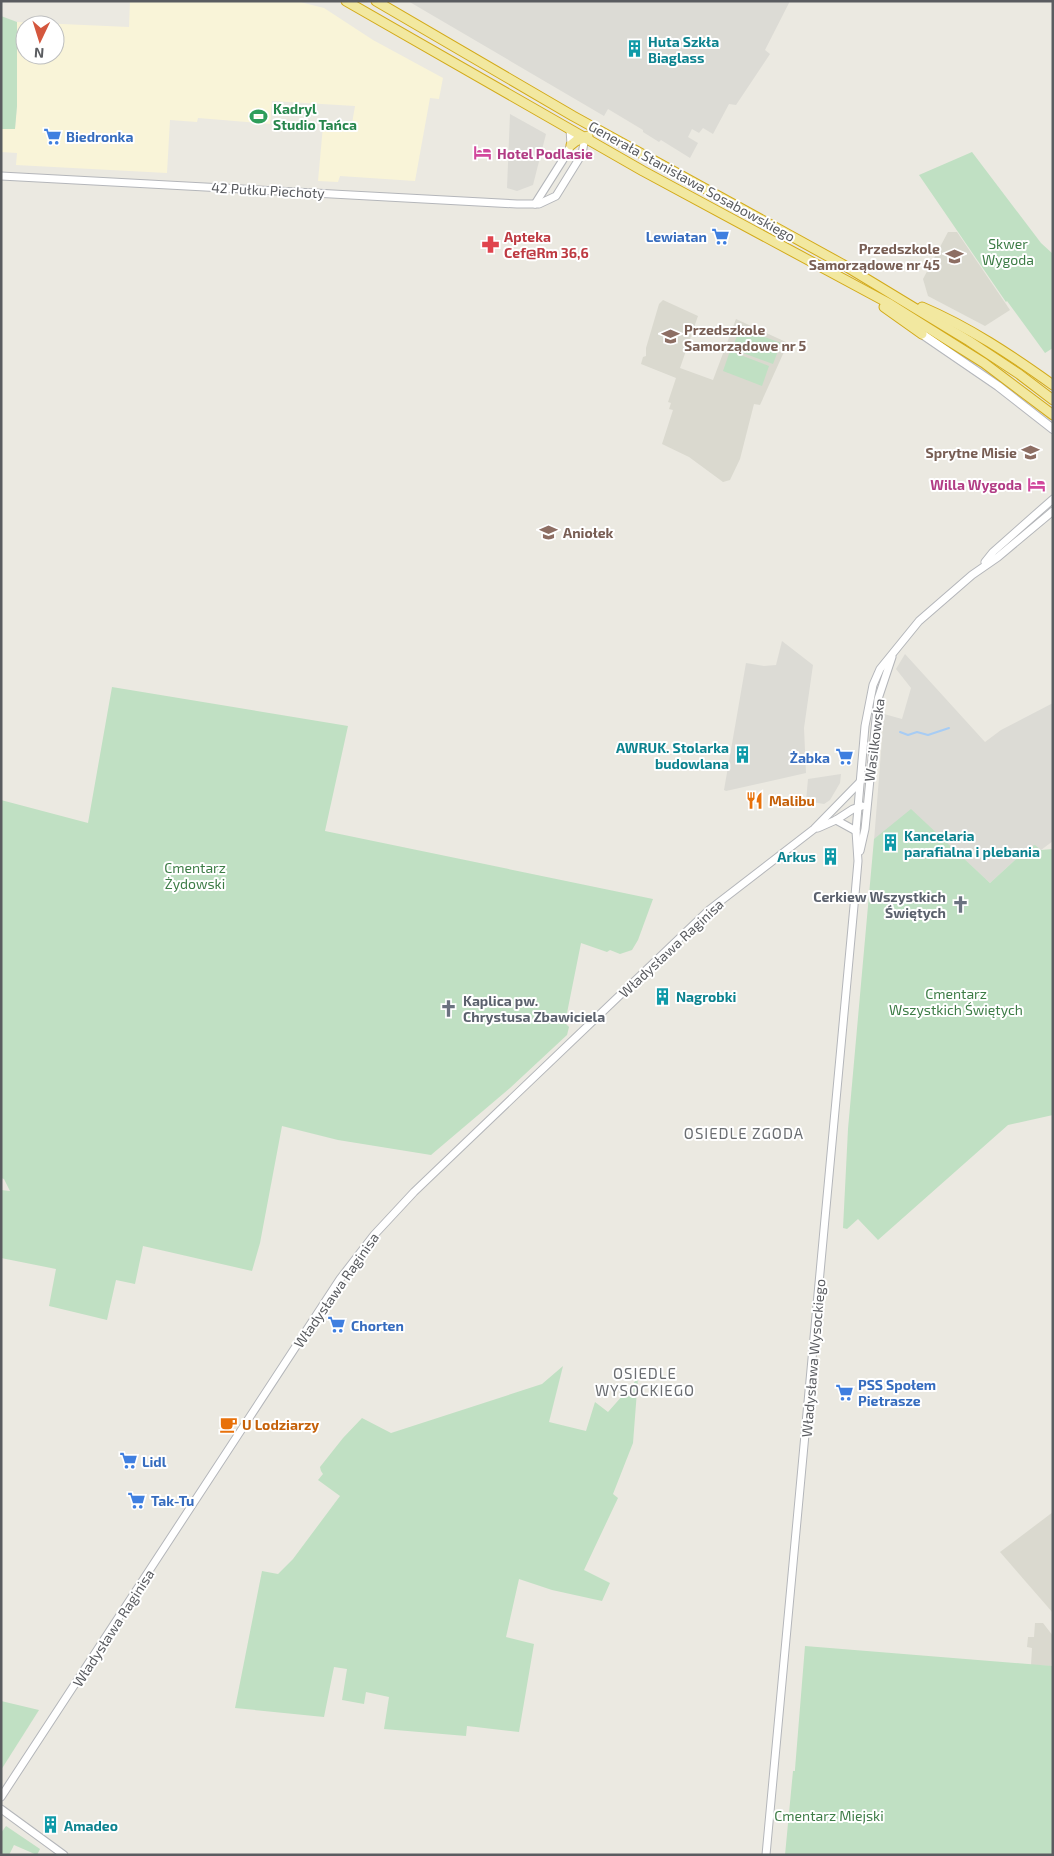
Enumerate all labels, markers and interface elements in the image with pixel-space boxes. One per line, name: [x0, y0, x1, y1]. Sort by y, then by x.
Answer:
north arrow: [15, 15, 65, 65]
place label: Huta Szkła Biaglass: [648, 33, 719, 66]
building icon: Huta Szkła Biaglass: [624, 39, 644, 59]
text: N: [33, 45, 45, 62]
place label: Kadryl Studio Tańca: [273, 100, 357, 133]
sports icon: Kadryl Studio Tańca: [249, 106, 269, 126]
street label: Generała Stanisława Sosabowskiego: [586, 117, 798, 245]
supermarket icon: Biedronka: [42, 126, 62, 146]
place label: Biedronka: [66, 128, 133, 145]
hotel icon: Hotel Podlasie: [473, 143, 493, 163]
place label: Hotel Podlasie: [497, 145, 593, 162]
street label: 42 Pułku Piechoty: [211, 179, 326, 201]
supermarket icon: Lewiatan: [711, 226, 731, 246]
place label: Apteka Cef@Rm 36,6: [504, 228, 589, 261]
place label: Lewiatan: [646, 228, 707, 245]
pharmacy icon: Apteka Cef@Rm 36,6: [480, 234, 500, 254]
park label: Skwer Wygoda: [982, 235, 1034, 268]
place label: Przedszkole Samorządowe nr 45: [809, 240, 940, 273]
school or university icon: Przedszkole Samorządowe nr 45: [944, 246, 964, 266]
place label: Przedszkole Samorządowe nr 5: [684, 321, 807, 354]
school or university icon: Przedszkole Samorządowe nr 5: [660, 327, 680, 347]
school or university icon: Sprytne Misie: [1021, 442, 1041, 462]
place label: Sprytne Misie: [926, 444, 1017, 461]
hotel icon: Willa Wygoda: [1026, 474, 1046, 494]
place label: Willa Wygoda: [930, 476, 1022, 493]
school or university icon: Aniołek: [539, 522, 559, 542]
place label: Aniołek: [563, 524, 614, 541]
street label: Wasilkowska: [860, 697, 888, 783]
place label: AWRUK. Stolarka budowlana: [616, 739, 729, 772]
building icon: AWRUK. Stolarka budowlana: [733, 745, 753, 765]
supermarket icon: Żabka: [834, 747, 854, 767]
place label: Żabka: [790, 749, 830, 766]
restaurant icon: Malibu: [745, 790, 765, 810]
place label: Malibu: [769, 792, 815, 809]
place label: Kancelaria parafialna i plebania: [904, 827, 1040, 860]
building icon: Kancelaria parafialna i plebania: [880, 833, 900, 853]
building icon: Arkus: [820, 846, 840, 866]
place label: Arkus: [777, 848, 816, 865]
park label: Cmentarz Żydowski: [164, 859, 226, 892]
place label: Cerkiew Wszystkich Świętych: [813, 888, 946, 921]
church icon: Cerkiew Wszystkich Świętych: [950, 894, 970, 914]
street label: Władysława Raginisa: [615, 895, 727, 1001]
park label: Cmentarz Wszystkich Świętych: [889, 985, 1023, 1018]
building icon: Nagrobki: [652, 986, 672, 1006]
place label: Nagrobki: [676, 988, 736, 1005]
place label: Kaplica pw. Chrystusa Zbawiciela: [463, 992, 605, 1025]
church icon: Kaplica pw. Chrystusa Zbawiciela: [439, 998, 459, 1018]
district label: OSIEDLE ZGODA: [684, 1124, 804, 1142]
street label: Władysława Raginisa: [290, 1229, 382, 1351]
street label: Władysława Wysockiego: [798, 1278, 828, 1438]
supermarket icon: Chorten: [327, 1315, 347, 1335]
place label: Chorten: [351, 1317, 404, 1334]
district label: OSIEDLE WYSOCKIEGO: [595, 1364, 695, 1399]
place label: PSS Społem Pietrasze: [858, 1376, 936, 1409]
supermarket icon: PSS Społem Pietrasze: [834, 1382, 854, 1402]
cafe icon: U Lodziarzy: [218, 1414, 238, 1434]
place label: U Lodziarzy: [242, 1416, 319, 1433]
supermarket icon: Lidl: [118, 1451, 138, 1471]
place label: Lidl: [142, 1453, 167, 1470]
supermarket icon: Tak-Tu: [127, 1490, 147, 1510]
place label: Tak-Tu: [151, 1492, 194, 1509]
street label: Władysława Raginisa: [69, 1566, 157, 1690]
park label: Cmentarz Miejski: [774, 1807, 884, 1824]
building icon: Amadeo: [40, 1815, 60, 1835]
place label: Amadeo: [64, 1817, 118, 1834]

